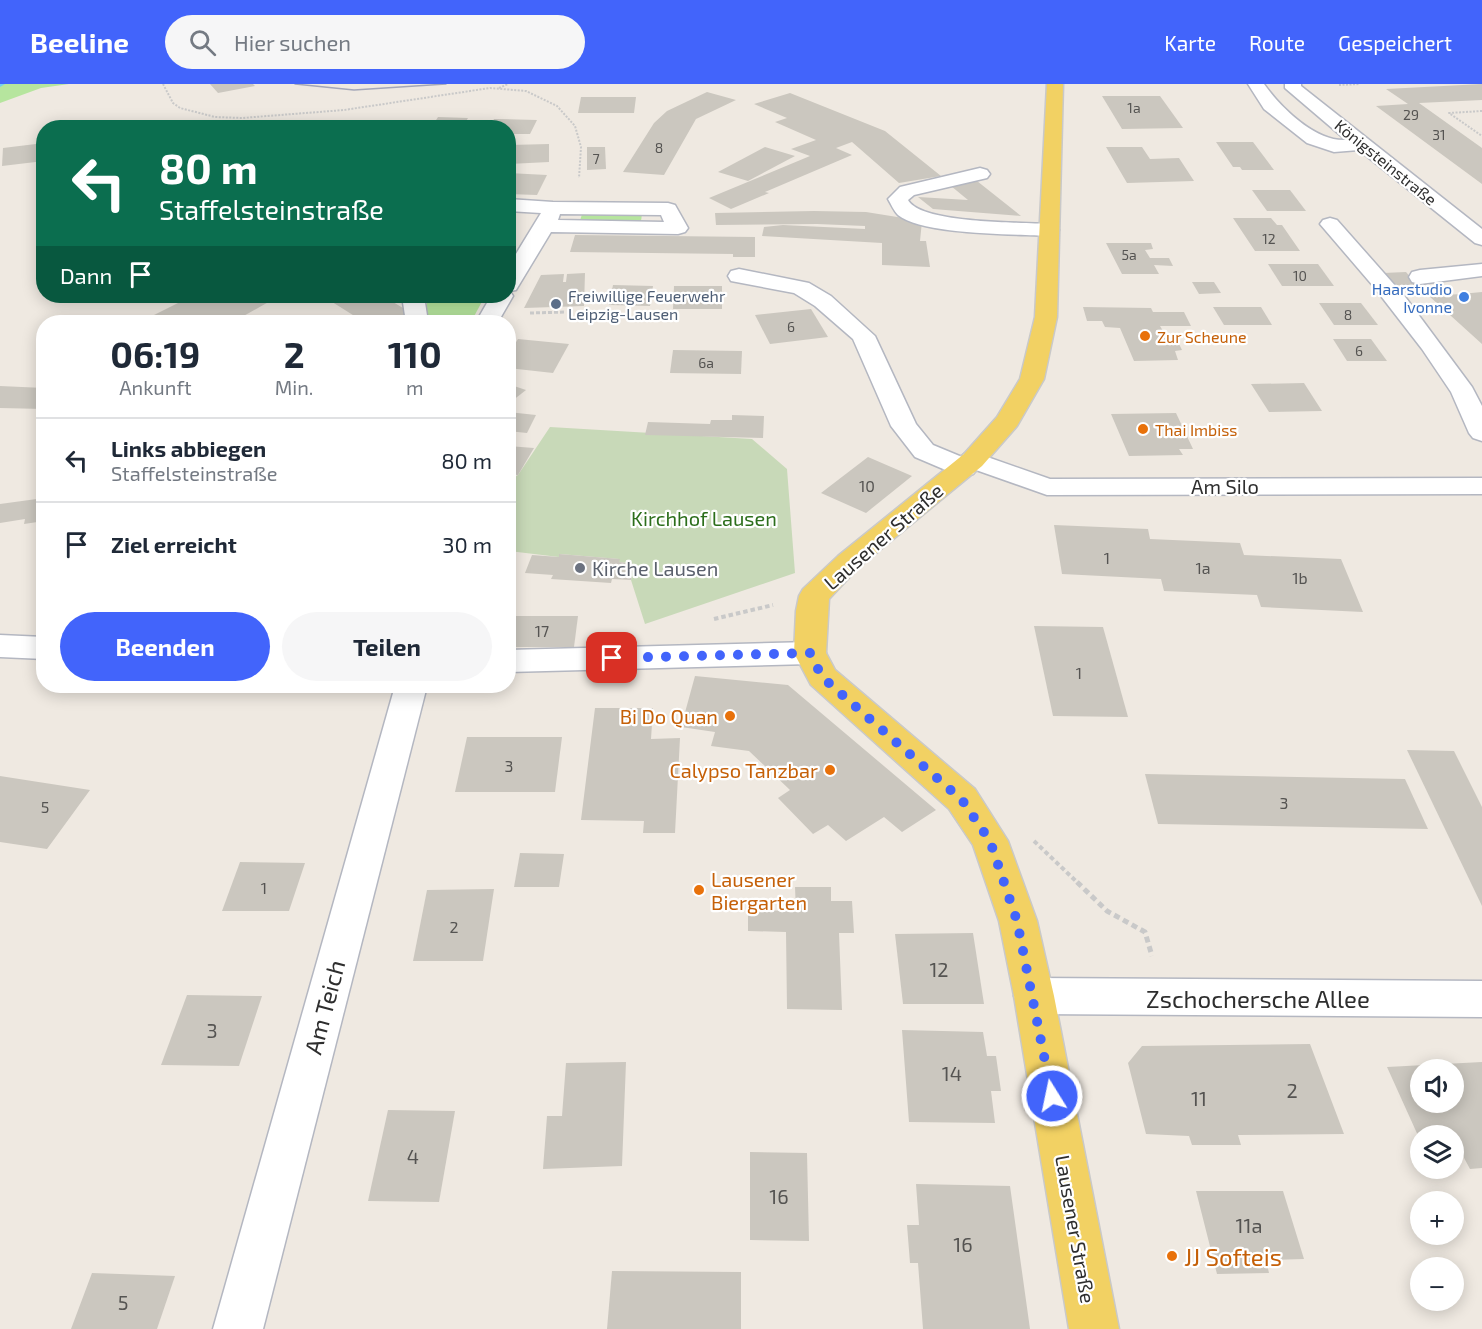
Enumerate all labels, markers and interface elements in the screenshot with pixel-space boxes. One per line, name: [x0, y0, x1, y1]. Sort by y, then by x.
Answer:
search box: [165, 15, 585, 69]
text: Beeline: [30, 25, 129, 59]
icon: search: [186, 26, 219, 59]
text: Hier suchen: [234, 29, 351, 55]
text: Karte: [1164, 30, 1216, 55]
text: Route: [1249, 30, 1305, 55]
text: Gespeichert: [1338, 30, 1452, 55]
house number: 1a: [1127, 99, 1141, 116]
house number: 29: [1403, 106, 1419, 123]
street label: Königsteinstraße: [1331, 115, 1441, 209]
house number: 31: [1432, 126, 1446, 143]
house number: 8: [655, 139, 663, 156]
text: 80 m: [159, 142, 258, 192]
icon: left: [60, 144, 138, 222]
house number: 7: [592, 150, 600, 167]
text: Staffelsteinstraße: [159, 193, 384, 225]
house number: 12: [1262, 230, 1276, 247]
house number: 5a: [1121, 246, 1137, 263]
icon: arrive: [124, 258, 157, 291]
text: Dann: [60, 262, 112, 288]
house number: 10: [1293, 267, 1307, 284]
place label: Haarstudio Ivonne: [1372, 279, 1452, 316]
place label: Freiwillige Feuerwehr Leipzig-Lausen: [568, 286, 726, 323]
marker: Haarstudio Ivonne: [1457, 290, 1471, 304]
marker: Freiwillige Feuerwehr Leipzig-Lausen: [549, 297, 563, 311]
house number: 8: [1344, 306, 1352, 323]
house number: 6: [787, 318, 795, 335]
place label: Zur Scheune: [1157, 327, 1247, 346]
marker: Zur Scheune: [1138, 329, 1152, 343]
text: 06:19: [110, 332, 200, 375]
text: 2: [284, 332, 305, 375]
text: 110: [388, 332, 442, 375]
house number: 6: [1355, 342, 1363, 359]
house number: 6a: [698, 354, 714, 371]
text: Ankunft: [119, 375, 192, 399]
text: Min.: [275, 375, 313, 399]
text: m: [406, 375, 423, 399]
place label: Thai Imbiss: [1155, 420, 1237, 439]
marker: Thai Imbiss: [1136, 422, 1150, 436]
text: Links abbiegen: [111, 435, 266, 461]
icon: left: [60, 444, 93, 477]
text: 80 m: [441, 447, 492, 473]
text: Staffelsteinstraße: [111, 461, 278, 485]
street label: Am Silo: [1191, 474, 1259, 498]
house number: 10: [859, 476, 875, 495]
street label: Lausener Straße: [819, 478, 947, 594]
park label: Kirchhof Lausen: [631, 506, 777, 530]
icon: arrive: [60, 528, 93, 561]
text: Ziel erreicht: [111, 531, 237, 557]
text: 30 m: [442, 531, 492, 557]
house number: 1: [1104, 548, 1110, 567]
place label: Kirche Lausen: [592, 556, 718, 580]
house number: 1a: [1195, 558, 1211, 577]
marker: Kirche Lausen: [573, 561, 587, 575]
house number: 1b: [1292, 568, 1308, 587]
button: Beenden: [60, 612, 270, 681]
button: Teilen: [282, 612, 492, 681]
house number: 17: [535, 621, 549, 640]
pin: [586, 632, 637, 683]
icon: arrive: [595, 641, 628, 674]
house number: 1: [1076, 663, 1082, 682]
place label: Bi Do Quan: [620, 704, 718, 728]
marker: Bi Do Quan: [723, 709, 737, 723]
house number: 3: [505, 756, 513, 775]
place label: Calypso Tanzbar: [669, 758, 818, 782]
marker: Calypso Tanzbar: [823, 763, 837, 777]
house number: 3: [1280, 793, 1288, 812]
house number: 5: [41, 797, 49, 816]
place label: Lausener Biergarten: [711, 867, 807, 914]
house number: 1: [261, 878, 267, 897]
marker: Lausener Biergarten: [692, 883, 706, 897]
house number: 2: [450, 917, 459, 936]
street label: Am Teich: [298, 957, 350, 1057]
house number: 12: [929, 957, 949, 981]
street label: Zschochersche Allee: [1146, 984, 1370, 1013]
house number: 3: [206, 1018, 218, 1042]
map controls: [1410, 1059, 1464, 1311]
button: sound: [1410, 1059, 1464, 1113]
house number: 14: [942, 1061, 962, 1085]
position arrow: [1020, 1064, 1084, 1128]
house number: 2: [1286, 1078, 1298, 1102]
house number: 11: [1191, 1086, 1207, 1110]
button: layers: [1410, 1125, 1464, 1179]
house number: 4: [407, 1144, 419, 1168]
street label: Lausener Straße: [1051, 1153, 1101, 1305]
house number: 16: [769, 1184, 789, 1208]
button: +: [1410, 1191, 1464, 1245]
house number: 11a: [1236, 1213, 1262, 1237]
house number: 16: [953, 1232, 973, 1256]
place label: JJ Softeis: [1184, 1242, 1282, 1271]
marker: JJ Softeis: [1165, 1249, 1179, 1263]
button: −: [1410, 1257, 1464, 1311]
house number: 5: [118, 1290, 128, 1314]

